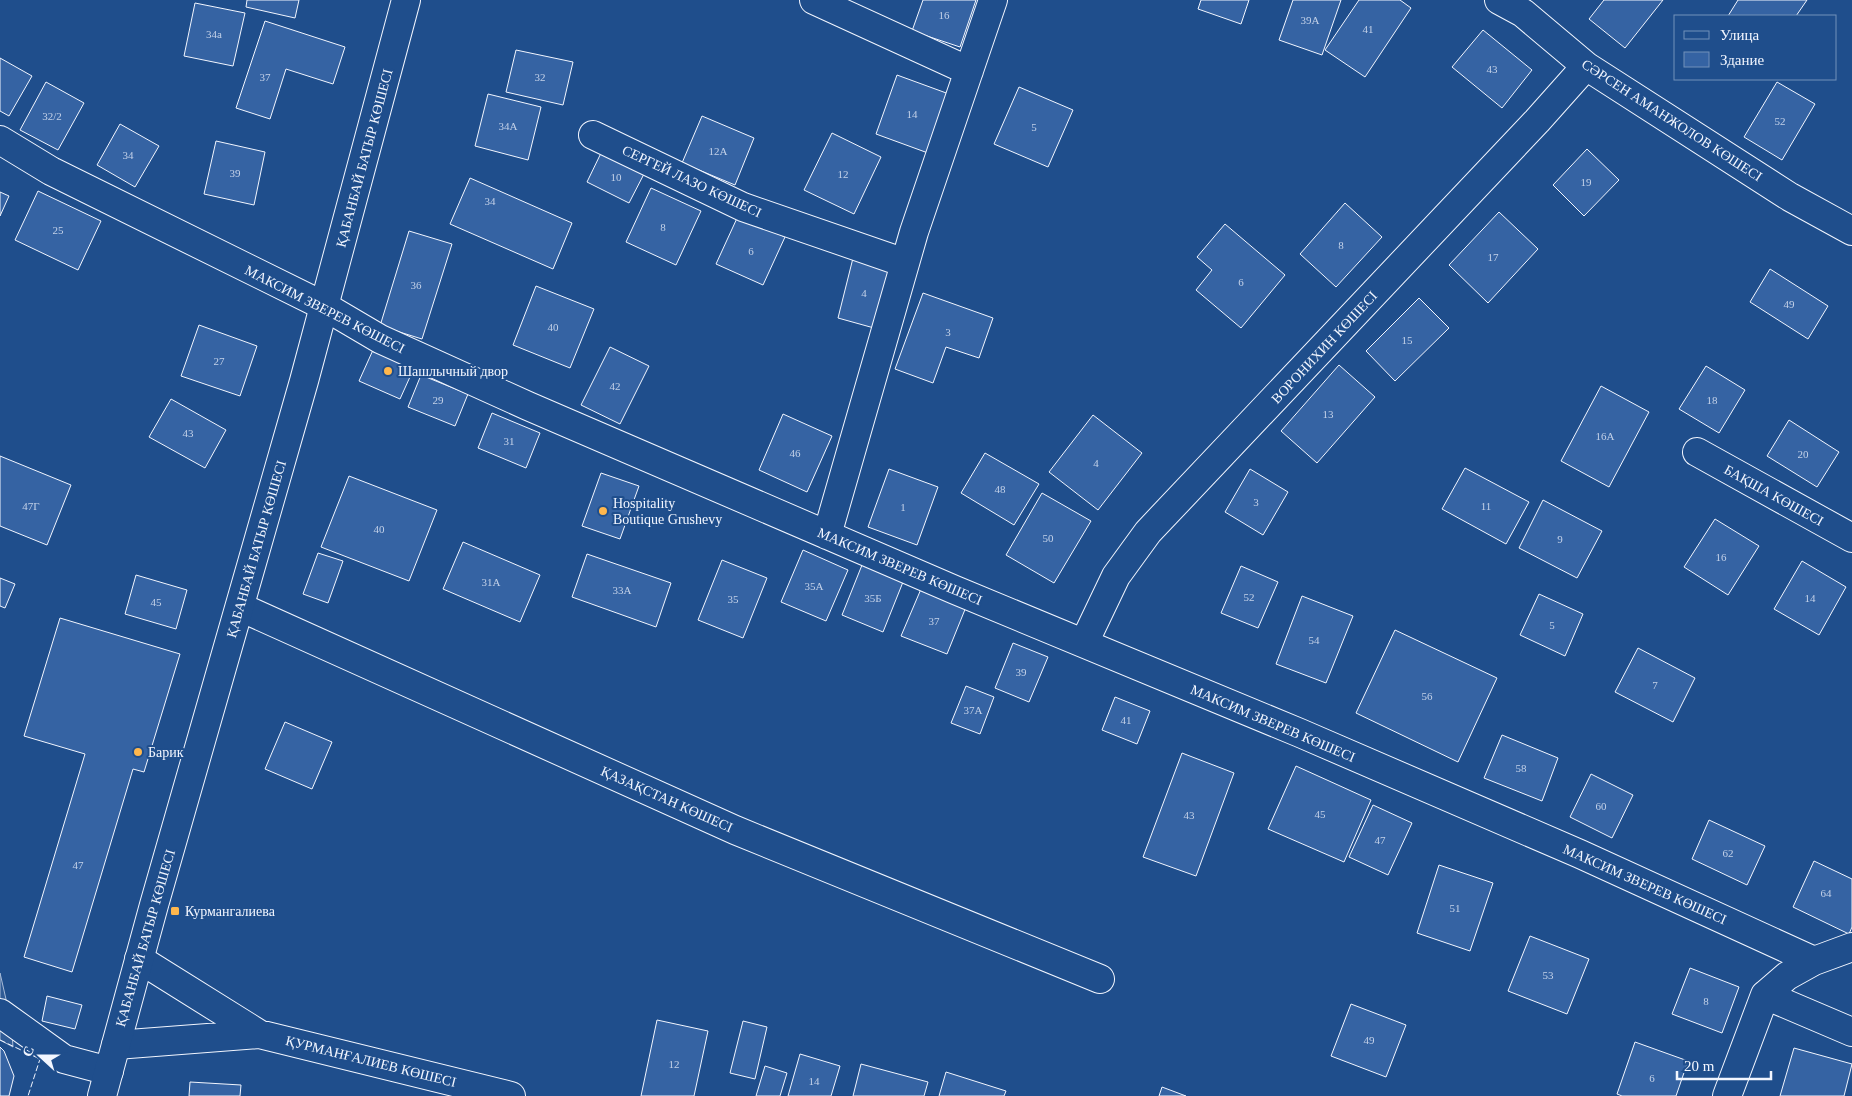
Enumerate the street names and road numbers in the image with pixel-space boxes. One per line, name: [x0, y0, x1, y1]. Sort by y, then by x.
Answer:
street label: СӘРСЕН АМАНЖОЛОВ КӨШЕСІ: [1579, 56, 1765, 185]
street label: ҚАБАНБАЙ БАТЫР КӨШЕСІ: [332, 67, 396, 249]
street label: СЕРГЕЙ ЛАЗО КӨШЕСІ: [620, 142, 765, 220]
street label: МАКСИМ ЗВЕРЕВ КӨШЕСІ: [242, 263, 407, 356]
street label: ВОРОНИХИН КӨШЕСІ: [1269, 288, 1380, 406]
street label: ҚАБАНБАЙ БАТЫР КӨШЕСІ: [223, 458, 289, 640]
street label: БАҚША КӨШЕСІ: [1722, 462, 1826, 529]
street label: МАКСИМ ЗВЕРЕВ КӨШЕСІ: [815, 525, 985, 608]
street label: МАКСИМ ЗВЕРЕВ КӨШЕСІ: [1188, 682, 1358, 765]
street label: ҚАЗАҚСТАН КӨШЕСІ: [599, 764, 735, 835]
street label: МАКСИМ ЗВЕРЕВ КӨШЕСІ: [1561, 842, 1729, 927]
street label: ҚАБАНБАЙ БАТЫР КӨШЕСІ: [112, 847, 178, 1029]
street label: ҚУРМАНҒАЛИЕВ КӨШЕСІ: [284, 1033, 458, 1090]

